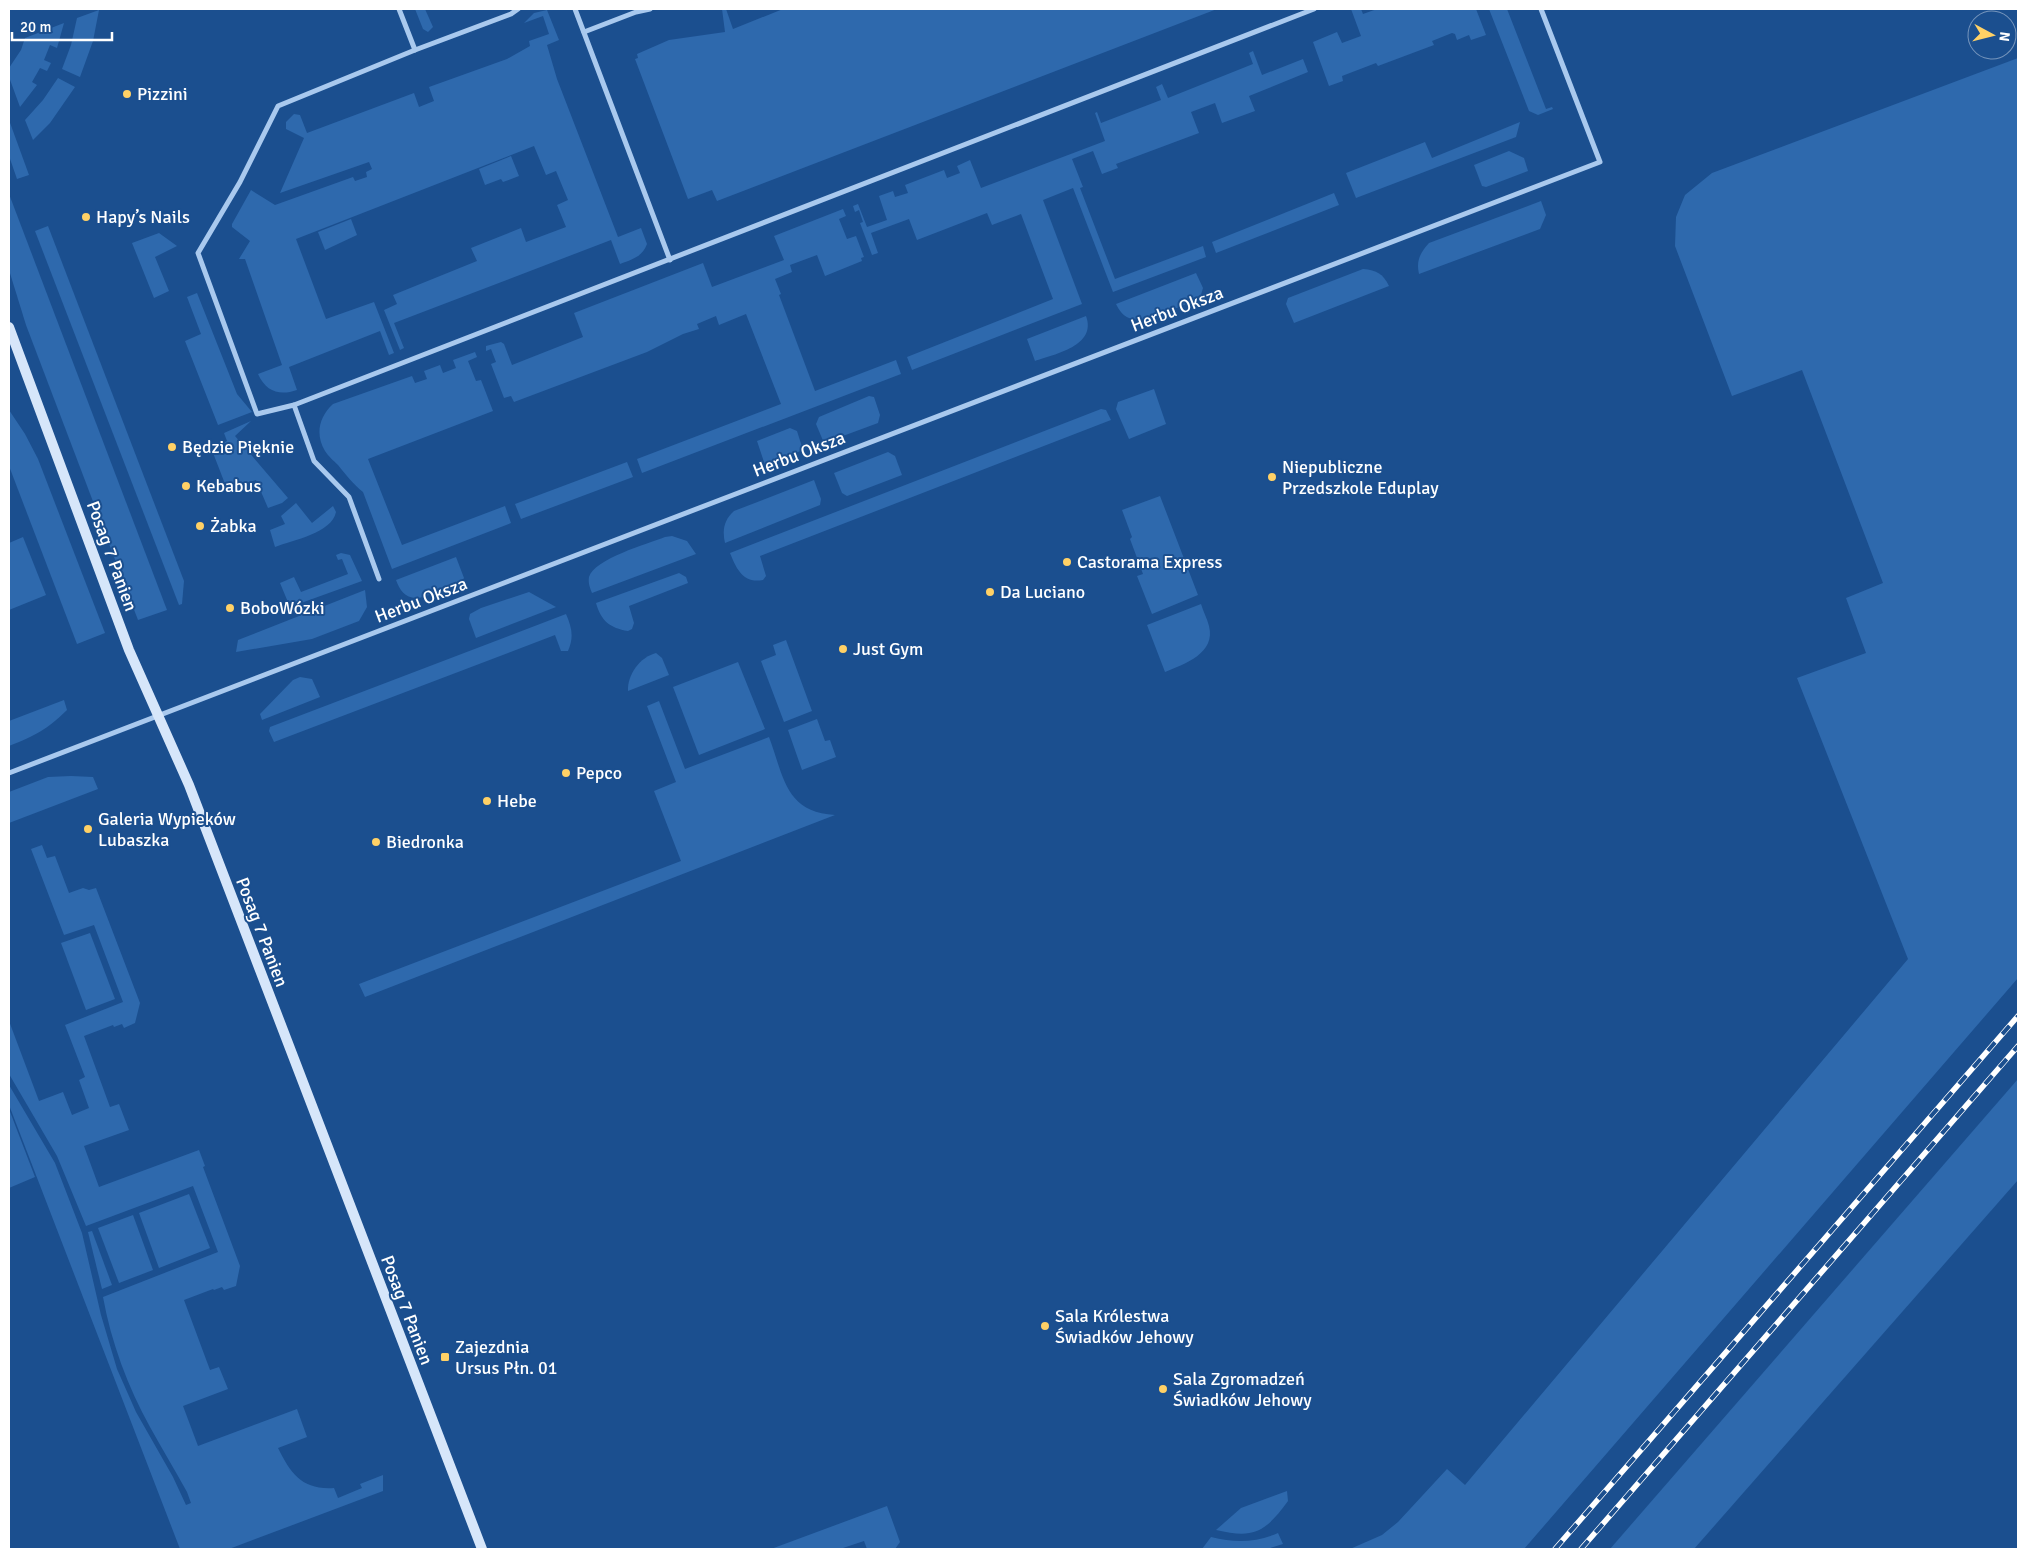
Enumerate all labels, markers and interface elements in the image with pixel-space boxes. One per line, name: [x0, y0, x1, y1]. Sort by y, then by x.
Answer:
scale bar: [12, 10, 112, 42]
north arrow: [1967, 10, 2017, 60]
text: 20 m: [20, 18, 51, 36]
text: N: [1995, 31, 2013, 42]
place label: Pizzini: [137, 83, 188, 105]
marker: Pizzini: [121, 88, 133, 100]
place label: Hapy’s Nails: [96, 206, 190, 228]
marker: Hapy’s Nails: [80, 211, 92, 223]
street label: Herbu Oksza: [1128, 281, 1226, 337]
street label: Herbu Oksza: [750, 426, 848, 482]
place label: Będzie Pięknie: [182, 436, 294, 458]
marker: Będzie Pięknie: [166, 441, 178, 453]
place label: Niepubliczne Przedszkole Eduplay: [1282, 456, 1439, 499]
marker: Niepubliczne Przedszkole Eduplay: [1266, 471, 1278, 483]
place label: Kebabus: [196, 475, 261, 497]
marker: Kebabus: [180, 480, 192, 492]
street label: Posag 7 Panien: [82, 498, 142, 614]
place label: Żabka: [210, 515, 257, 537]
marker: Żabka: [194, 520, 206, 532]
place label: Castorama Express: [1077, 551, 1222, 573]
marker: Castorama Express: [1061, 556, 1073, 568]
street label: Herbu Oksza: [372, 572, 470, 628]
place label: Da Luciano: [1000, 581, 1085, 603]
marker: Da Luciano: [984, 586, 996, 598]
place label: BoboWózki: [240, 597, 325, 619]
marker: BoboWózki: [224, 602, 236, 614]
place label: Just Gym: [853, 638, 923, 660]
marker: Just Gym: [837, 643, 849, 655]
place label: Pepco: [576, 762, 622, 784]
marker: Pepco: [560, 767, 572, 779]
place label: Hebe: [497, 790, 537, 812]
marker: Hebe: [481, 795, 493, 807]
place label: Galeria Wypieków Lubaszka: [98, 808, 236, 851]
marker: Galeria Wypieków Lubaszka: [82, 823, 94, 835]
place label: Biedronka: [386, 831, 464, 853]
marker: Biedronka: [370, 836, 382, 848]
street label: Posag 7 Panien: [231, 874, 293, 990]
street label: Posag 7 Panien: [376, 1252, 438, 1368]
place label: Sala Królestwa Świadków Jehowy: [1055, 1305, 1194, 1348]
marker: Sala Królestwa Świadków Jehowy: [1039, 1320, 1051, 1332]
place label: Zajezdnia Ursus Płn. 01: [455, 1336, 557, 1379]
marker: Zajezdnia Ursus Płn. 01: [439, 1351, 451, 1363]
place label: Sala Zgromadzeń Świadków Jehowy: [1173, 1368, 1312, 1411]
marker: Sala Zgromadzeń Świadków Jehowy: [1157, 1383, 1169, 1395]

